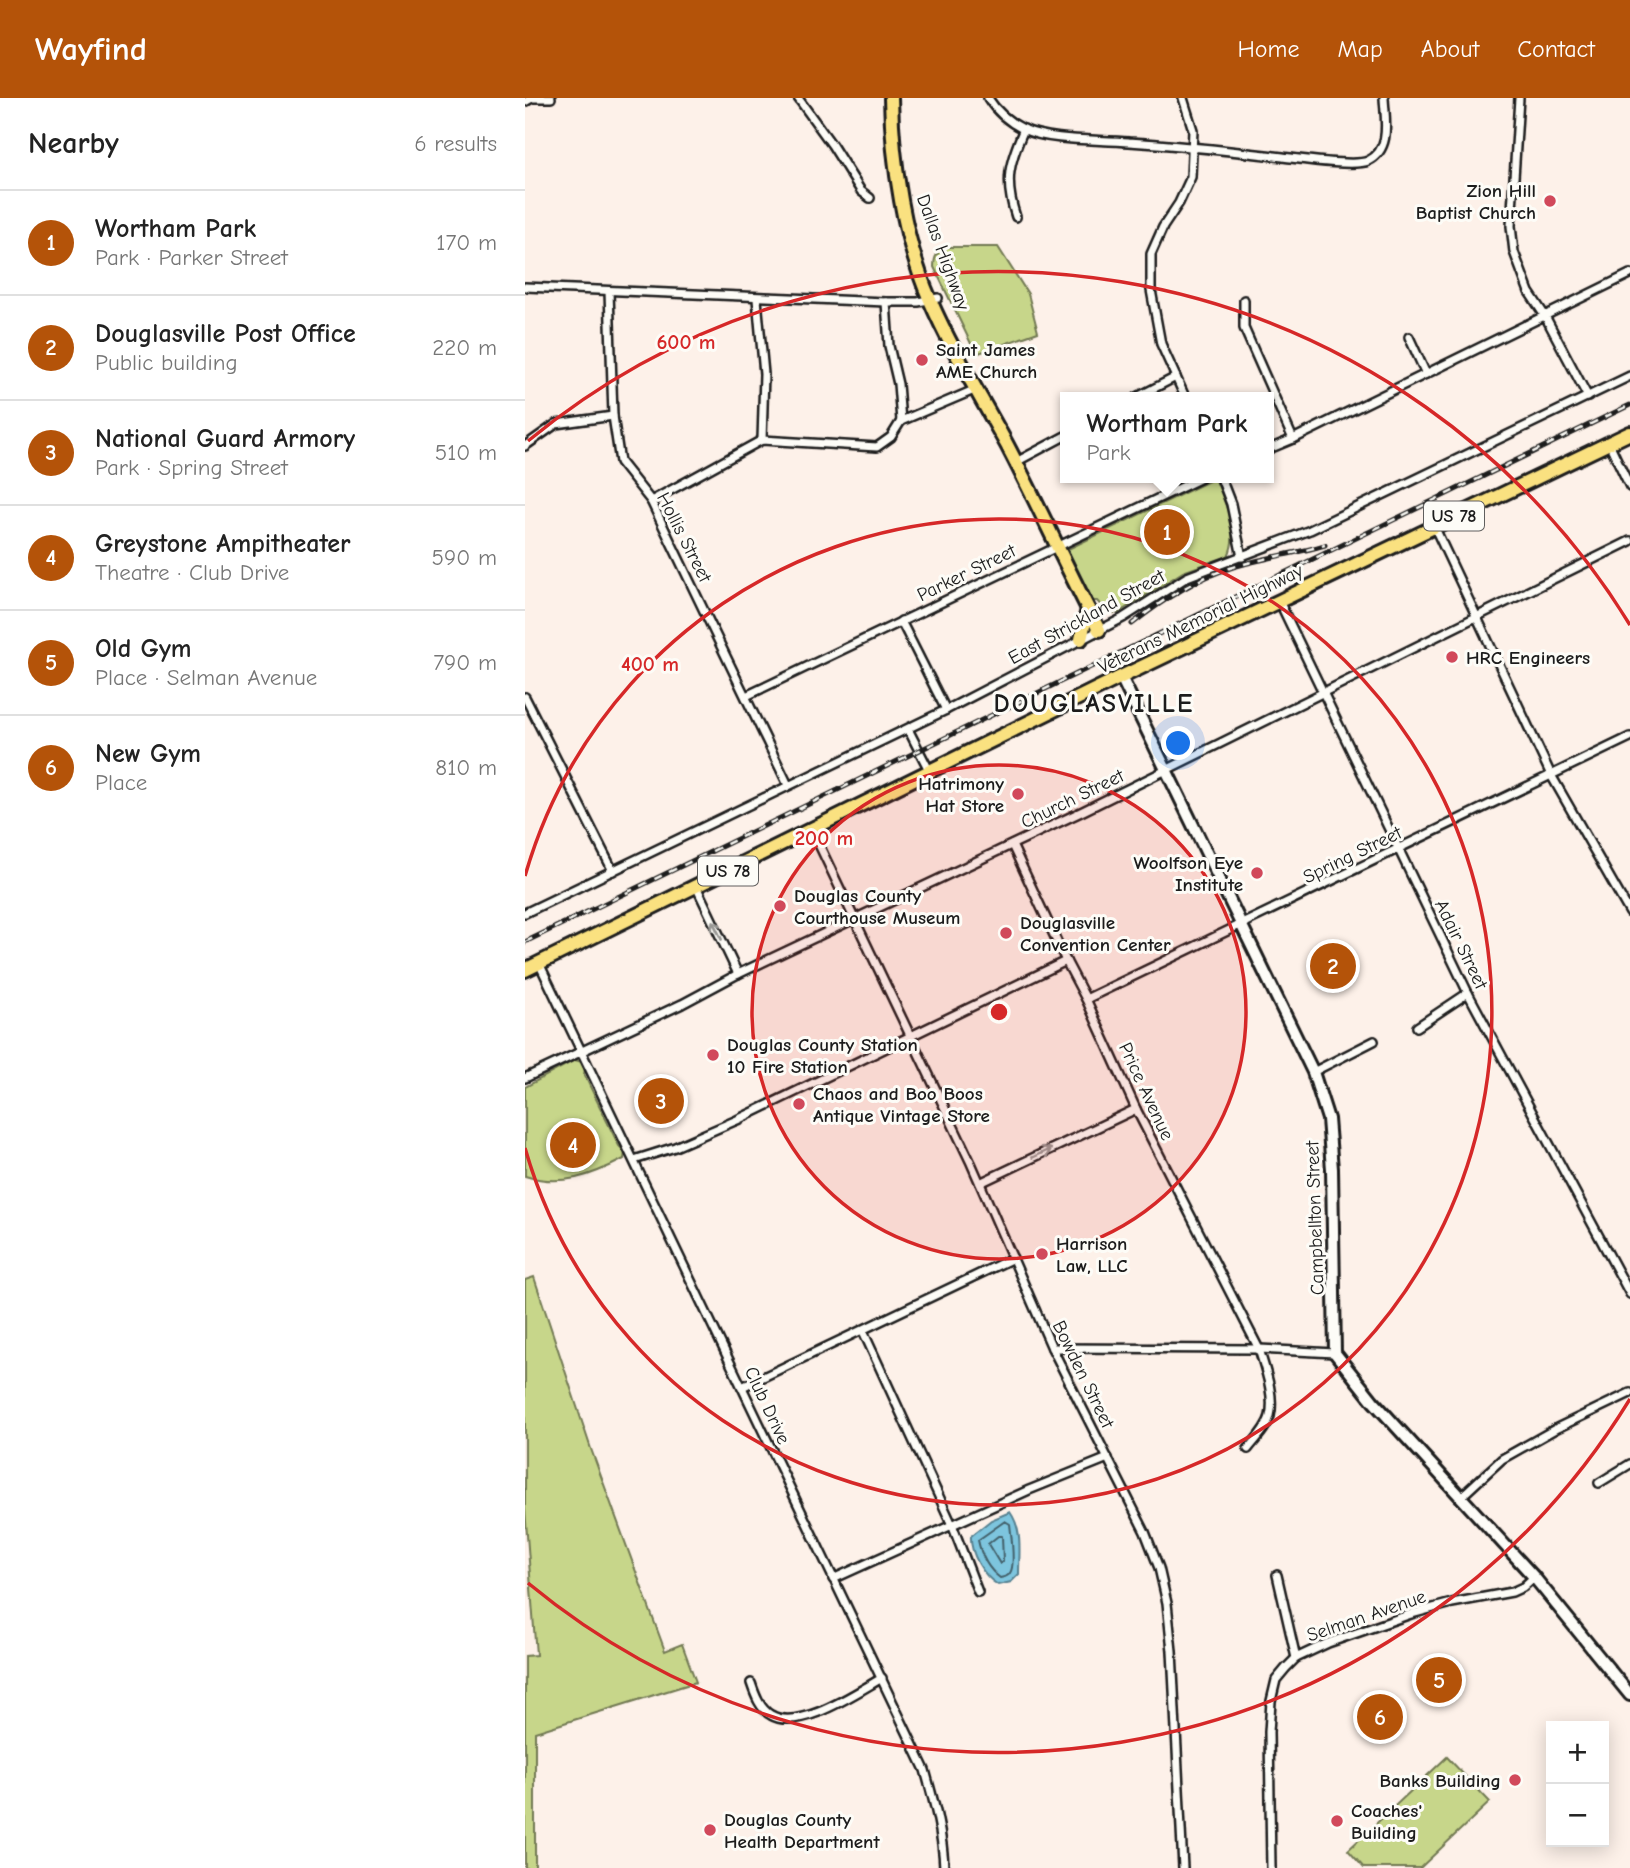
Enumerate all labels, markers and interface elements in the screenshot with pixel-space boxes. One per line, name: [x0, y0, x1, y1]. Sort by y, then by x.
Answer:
text: Wayfind: [35, 30, 147, 68]
text: Home: [1238, 35, 1299, 63]
text: Map: [1337, 35, 1383, 63]
text: About: [1421, 35, 1479, 63]
text: Contact: [1517, 35, 1595, 63]
text: Nearby: [28, 126, 119, 161]
text: 6 results: [414, 130, 497, 157]
place label: Zion Hill Baptist Church: [1416, 180, 1536, 224]
street label: Dallas Highway: [912, 191, 974, 314]
marker: Zion Hill Baptist Church: [1542, 193, 1558, 209]
text: Wortham Park: [95, 214, 256, 244]
text: 1: [46, 229, 56, 256]
text: 170 m: [436, 229, 497, 256]
text: Park · Parker Street: [95, 244, 288, 271]
text: Douglasville Post Office: [95, 319, 356, 349]
text: 600 m: [656, 330, 716, 354]
text: 2: [45, 334, 57, 361]
text: 220 m: [432, 334, 497, 361]
place label: Saint James AME Church: [936, 339, 1037, 383]
text: Public building: [95, 349, 238, 376]
marker: Saint James AME Church: [914, 352, 930, 368]
popup: [1060, 392, 1274, 483]
text: Wortham Park: [1086, 409, 1248, 439]
text: National Guard Armory: [95, 424, 355, 454]
text: 3: [45, 439, 57, 466]
text: 510 m: [435, 439, 497, 466]
text: Park: [1086, 439, 1131, 466]
text: Park · Spring Street: [95, 454, 288, 481]
street label: Hollis Street: [652, 489, 716, 587]
road number: US 78: [1424, 502, 1484, 530]
pin: 1: [1144, 506, 1190, 558]
text: Greystone Ampitheater: [95, 529, 351, 559]
street label: Parker Street: [914, 539, 1020, 606]
text: 4: [46, 544, 56, 571]
text: 590 m: [432, 544, 497, 571]
text: Theatre · Club Drive: [95, 559, 289, 586]
street label: Veterans Memorial Highway: [1094, 559, 1307, 678]
street label: East Strickland Street: [1004, 564, 1169, 669]
text: Old Gym: [95, 634, 192, 664]
place label: HRC Engineers: [1466, 647, 1590, 669]
text: 5: [45, 649, 57, 676]
text: 790 m: [433, 649, 497, 676]
marker: HRC Engineers: [1444, 649, 1460, 665]
text: 400 m: [621, 652, 679, 676]
text: Place · Selman Avenue: [95, 664, 317, 691]
district label: DOUGLASVILLE: [993, 689, 1195, 719]
your location: [1161, 726, 1195, 760]
text: New Gym: [95, 739, 201, 769]
text: 6: [45, 754, 57, 781]
text: 810 m: [435, 754, 497, 781]
street label: Church Street: [1017, 764, 1128, 833]
text: Place: [95, 769, 147, 796]
place label: Hatrimony Hat Store: [918, 773, 1004, 817]
marker: Hatrimony Hat Store: [1010, 786, 1026, 802]
street label: Spring Street: [1300, 821, 1406, 888]
text: 200 m: [795, 826, 853, 850]
place label: Woolfson Eye Institute: [1133, 852, 1243, 896]
road number: US 78: [698, 856, 758, 886]
marker: Woolfson Eye Institute: [1249, 865, 1265, 881]
place label: Douglas County Courthouse Museum: [794, 885, 960, 929]
street label: Adair Street: [1430, 896, 1492, 993]
marker: Douglas County Courthouse Museum: [772, 898, 788, 914]
place label: Douglasville Convention Center: [1020, 912, 1171, 956]
one-way arrow: [710, 920, 723, 941]
marker: Douglasville Convention Center: [998, 925, 1014, 941]
pin: 2: [1310, 940, 1356, 992]
centre of rings: [987, 1000, 1011, 1024]
place label: Douglas County Station 10 Fire Station: [727, 1034, 918, 1078]
street label: Price Avenue: [1114, 1039, 1178, 1144]
marker: Douglas County Station 10 Fire Station: [705, 1047, 721, 1063]
pin: 3: [638, 1075, 684, 1127]
place label: Chaos and Boo Boos Antique Vintage Store: [813, 1083, 990, 1127]
marker: Chaos and Boo Boos Antique Vintage Store: [791, 1096, 807, 1112]
pin: 4: [550, 1119, 596, 1171]
street label: Campbellton Street: [1301, 1140, 1329, 1296]
one-way arrow: [1031, 1146, 1052, 1160]
place label: Harrison Law, LLC: [1056, 1233, 1128, 1277]
marker: Harrison Law, LLC: [1034, 1246, 1050, 1262]
street label: Bowden Street: [1048, 1317, 1119, 1432]
street label: Club Drive: [740, 1363, 795, 1448]
street label: Selman Avenue: [1304, 1585, 1429, 1647]
pin: 5: [1416, 1654, 1462, 1706]
pin: 6: [1357, 1691, 1403, 1743]
map controls: [1546, 1721, 1609, 1847]
button: +: [1546, 1721, 1609, 1784]
place label: Banks Building: [1380, 1770, 1501, 1792]
marker: Banks Building: [1507, 1772, 1523, 1788]
button: −: [1546, 1784, 1609, 1847]
place label: Coaches' Building: [1351, 1800, 1422, 1844]
place label: Douglas County Health Department: [724, 1809, 880, 1853]
marker: Coaches' Building: [1329, 1813, 1345, 1829]
marker: Douglas County Health Department: [702, 1822, 718, 1838]

